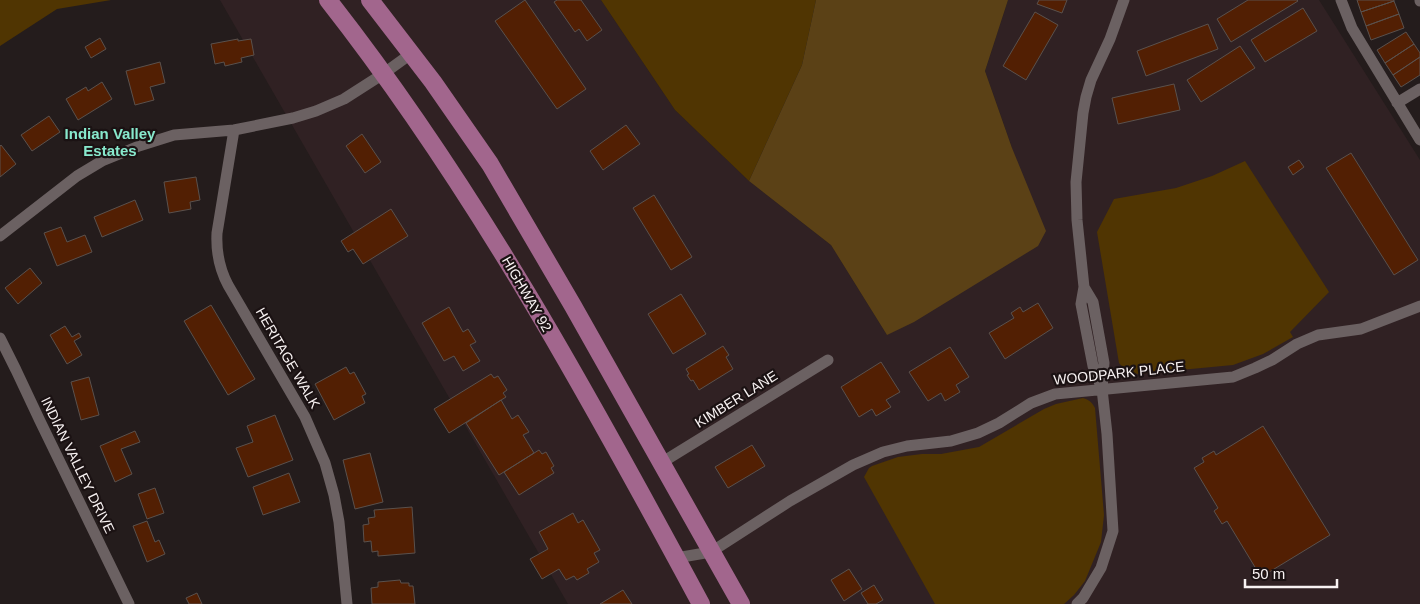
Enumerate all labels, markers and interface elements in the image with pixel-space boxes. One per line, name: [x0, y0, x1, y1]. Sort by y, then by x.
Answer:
district label: Indian Valley Estates: [65, 125, 156, 159]
street label: HIGHWAY 92: [499, 253, 555, 335]
street label: HERITAGE WALK: [253, 305, 324, 412]
street label: WOODPARK PLACE: [1053, 358, 1185, 388]
street label: KIMBER LANE: [692, 367, 780, 431]
street label: INDIAN VALLEY DRIVE: [38, 394, 118, 536]
scale bar: [1245, 556, 1338, 588]
text: 50 m: [1252, 565, 1285, 582]

